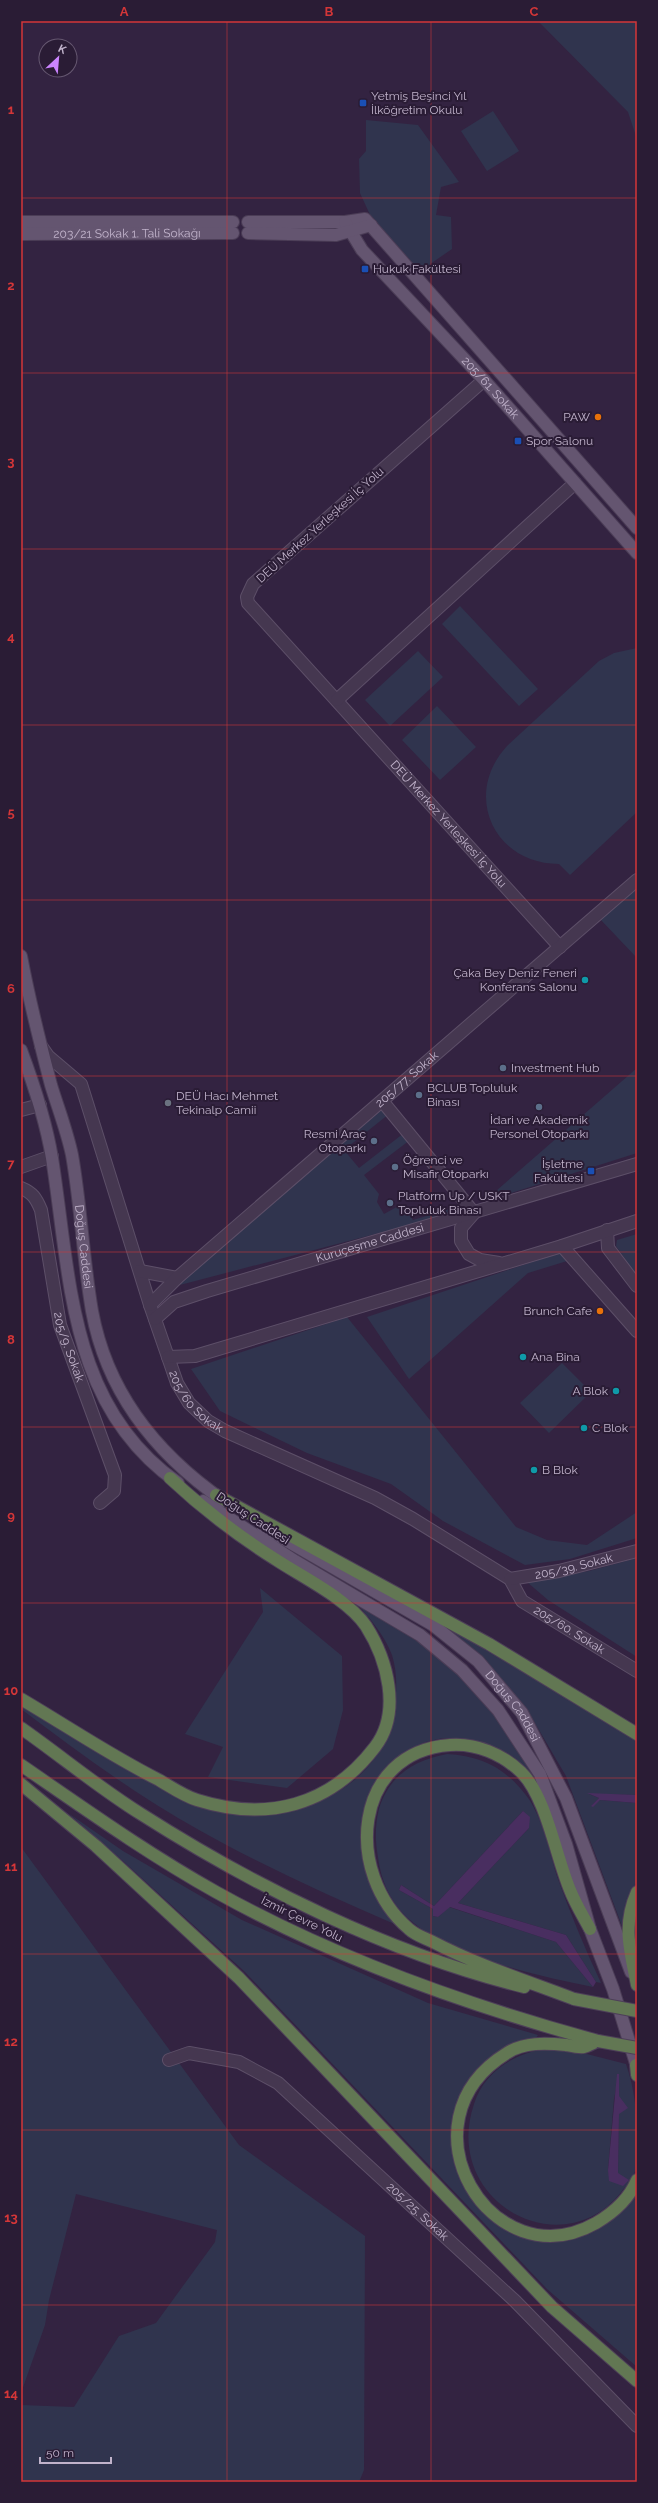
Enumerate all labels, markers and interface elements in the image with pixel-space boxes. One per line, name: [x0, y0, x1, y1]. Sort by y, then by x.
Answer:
text: A: [120, 4, 129, 19]
text: B: [325, 4, 334, 19]
text: C: [530, 4, 539, 19]
north arrow: [38, 38, 78, 78]
text: K: [56, 42, 69, 57]
place label: Yetmiş Beşinci Yıl İlköğretim Okulu: [371, 89, 467, 117]
marker: Yetmiş Beşinci Yıl İlköğretim Okulu: [358, 98, 368, 108]
text: 1: [8, 102, 15, 117]
street label: 203/21 Sokak 1. Tali Sokağı: [53, 226, 201, 241]
place label: Hukuk Fakültesi: [373, 262, 461, 276]
marker: Hukuk Fakültesi: [360, 264, 370, 274]
text: 2: [7, 278, 15, 293]
street label: 205/61. Sokak: [459, 354, 522, 422]
place label: PAW: [563, 410, 590, 424]
marker: PAW: [593, 412, 603, 422]
place label: Spor Salonu: [526, 434, 593, 448]
marker: Spor Salonu: [513, 436, 523, 446]
text: 3: [7, 454, 15, 469]
street label: DEÜ Merkez Yerleşkesi İç Yolu: [254, 464, 386, 586]
text: 4: [7, 629, 15, 644]
street label: DEÜ Merkez Yerleşkesi İç Yolu: [387, 758, 510, 890]
text: 5: [7, 805, 15, 820]
place label: Çaka Bey Deniz Feneri Konferans Salonu: [453, 966, 577, 994]
marker: Çaka Bey Deniz Feneri Konferans Salonu: [580, 975, 590, 985]
text: 6: [7, 981, 15, 996]
street label: 205/77. Sokak: [372, 1048, 442, 1110]
place label: Investment Hub: [511, 1061, 599, 1075]
marker: Investment Hub: [498, 1063, 508, 1073]
place label: BCLUB Topluluk Binası: [427, 1081, 518, 1109]
place label: DEÜ Hacı Mehmet Tekinalp Camii: [176, 1089, 278, 1117]
marker: BCLUB Topluluk Binası: [414, 1090, 424, 1100]
marker: DEÜ Hacı Mehmet Tekinalp Camii: [163, 1098, 173, 1108]
marker: İdari ve Akademik Personel Otoparkı: [534, 1102, 544, 1112]
place label: İdari ve Akademik Personel Otoparkı: [490, 1113, 589, 1141]
place label: Resmi Araç Otoparkı: [304, 1127, 366, 1155]
marker: Resmi Araç Otoparkı: [369, 1136, 379, 1146]
place label: Öğrenci ve Misafir Otoparkı: [403, 1153, 489, 1181]
text: 7: [7, 1156, 15, 1171]
place label: İşletme Fakültesi: [534, 1157, 583, 1185]
marker: Öğrenci ve Misafir Otoparkı: [390, 1162, 400, 1172]
marker: İşletme Fakültesi: [586, 1166, 596, 1176]
place label: Platform Up / USKT Topluluk Binası: [398, 1189, 510, 1217]
marker: Platform Up / USKT Topluluk Binası: [385, 1198, 395, 1208]
street label: Doğuş Caddesi: [72, 1204, 95, 1290]
street label: Kuruçeşme Caddesi: [314, 1220, 425, 1265]
place label: Brunch Cafe: [523, 1304, 592, 1318]
marker: Brunch Cafe: [595, 1306, 605, 1316]
street label: 205/9. Sokak: [51, 1311, 88, 1385]
text: 8: [7, 1332, 15, 1347]
place label: Ana Bina: [531, 1350, 580, 1364]
marker: Ana Bina: [518, 1352, 528, 1362]
street label: 205/60 Sokak: [166, 1369, 226, 1436]
place label: A Blok: [572, 1384, 609, 1398]
marker: A Blok: [611, 1386, 621, 1396]
place label: C Blok: [592, 1421, 629, 1435]
marker: C Blok: [579, 1423, 589, 1433]
place label: B Blok: [542, 1463, 578, 1477]
marker: B Blok: [529, 1465, 539, 1475]
street label: Doğuş Caddesi: [214, 1489, 292, 1547]
text: 9: [7, 1508, 15, 1523]
street label: 205/39. Sokak: [534, 1550, 615, 1582]
street label: 205/60. Sokak: [531, 1603, 608, 1657]
street label: Doğuş Caddesi: [482, 1668, 543, 1744]
text: 10: [4, 1683, 18, 1698]
text: 11: [5, 1859, 18, 1874]
street label: İzmir Çevre Yolu: [259, 1893, 345, 1945]
text: 12: [4, 2034, 18, 2049]
street label: 205/25. Sokak: [384, 2180, 452, 2244]
text: 13: [4, 2210, 18, 2225]
text: 14: [4, 2386, 18, 2401]
scale bar: [40, 2439, 111, 2465]
text: 50 m: [46, 2446, 74, 2460]

